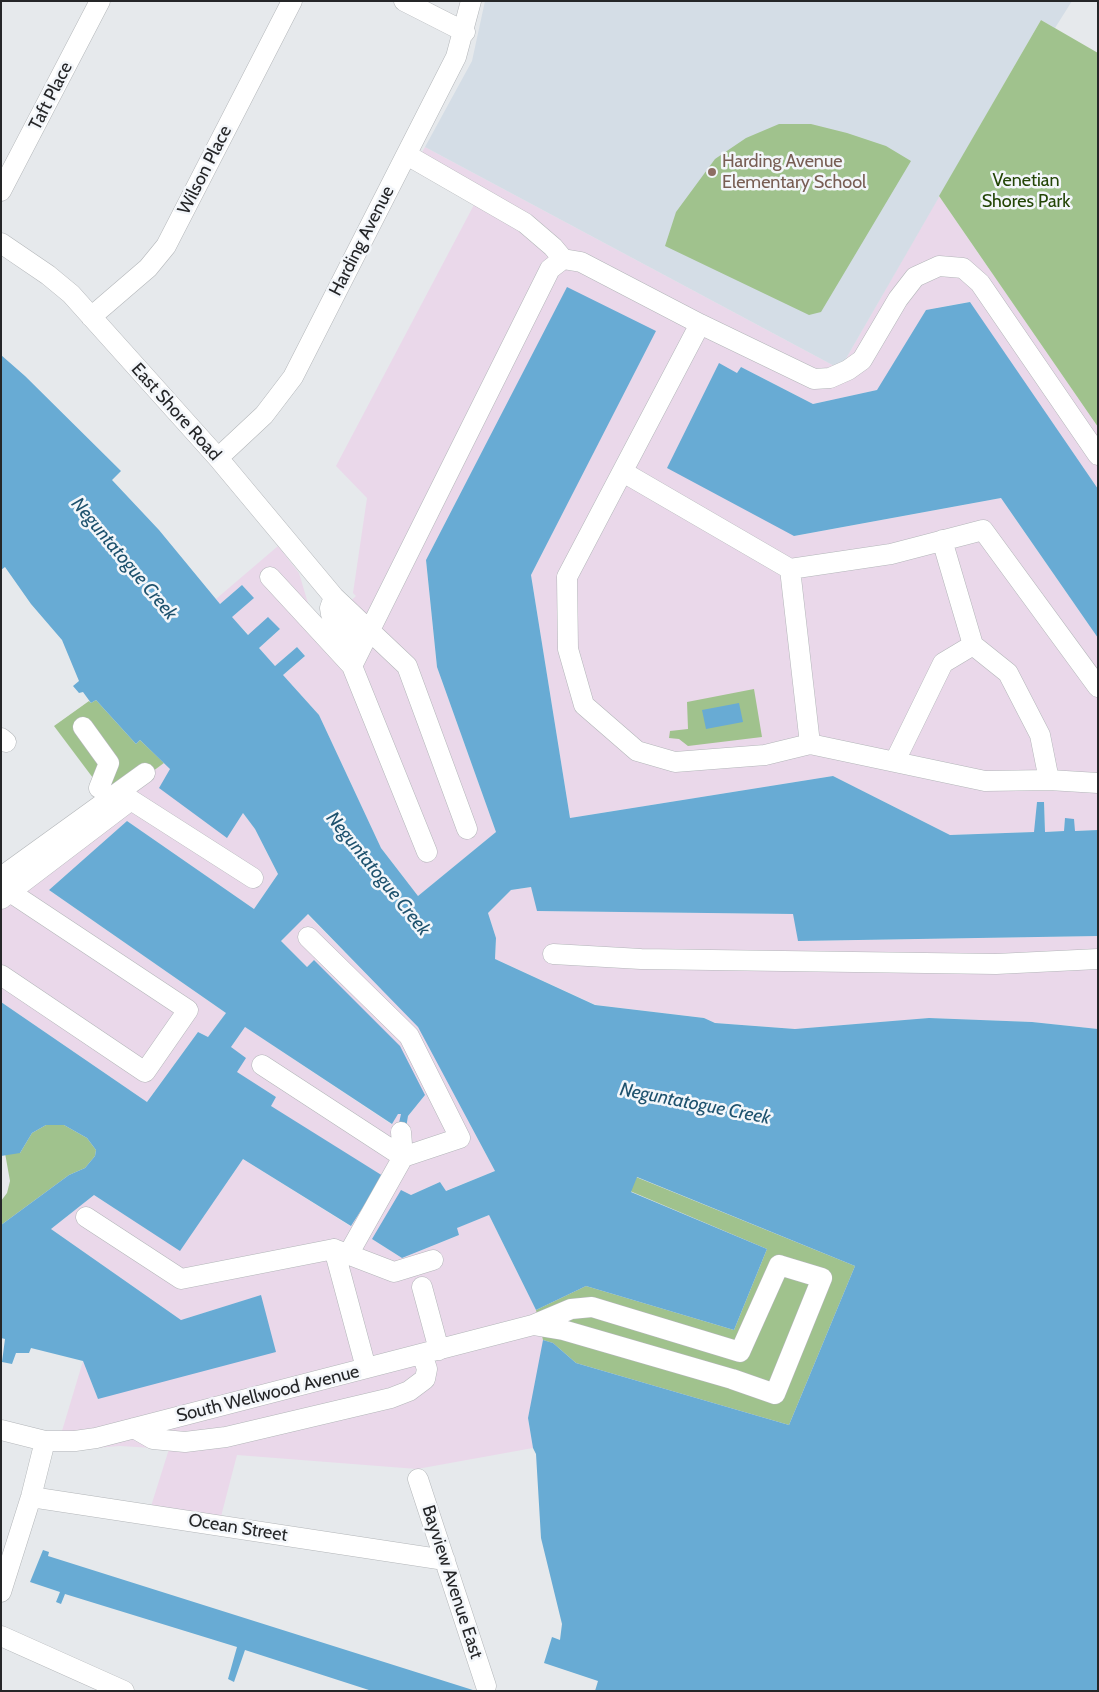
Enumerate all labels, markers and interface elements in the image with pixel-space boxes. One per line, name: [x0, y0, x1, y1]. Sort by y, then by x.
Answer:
street label: Taft Place: [25, 58, 77, 134]
street label: Wilson Place: [173, 122, 237, 218]
place label: Harding Avenue Elementary School: [722, 151, 866, 193]
marker: Harding Avenue Elementary School: [706, 166, 718, 178]
park label: Venetian Shores Park: [982, 170, 1070, 212]
street label: Harding Avenue: [325, 182, 399, 300]
street label: East Shore Road: [126, 359, 226, 465]
water label: Neguntatogue Creek: [66, 493, 182, 625]
water label: Neguntatogue Creek: [321, 807, 435, 941]
water label: Neguntatogue Creek: [618, 1078, 772, 1130]
street label: South Wellwood Avenue: [174, 1361, 362, 1427]
street label: Bayview Avenue East: [417, 1502, 487, 1662]
street label: Ocean Street: [187, 1510, 289, 1546]

